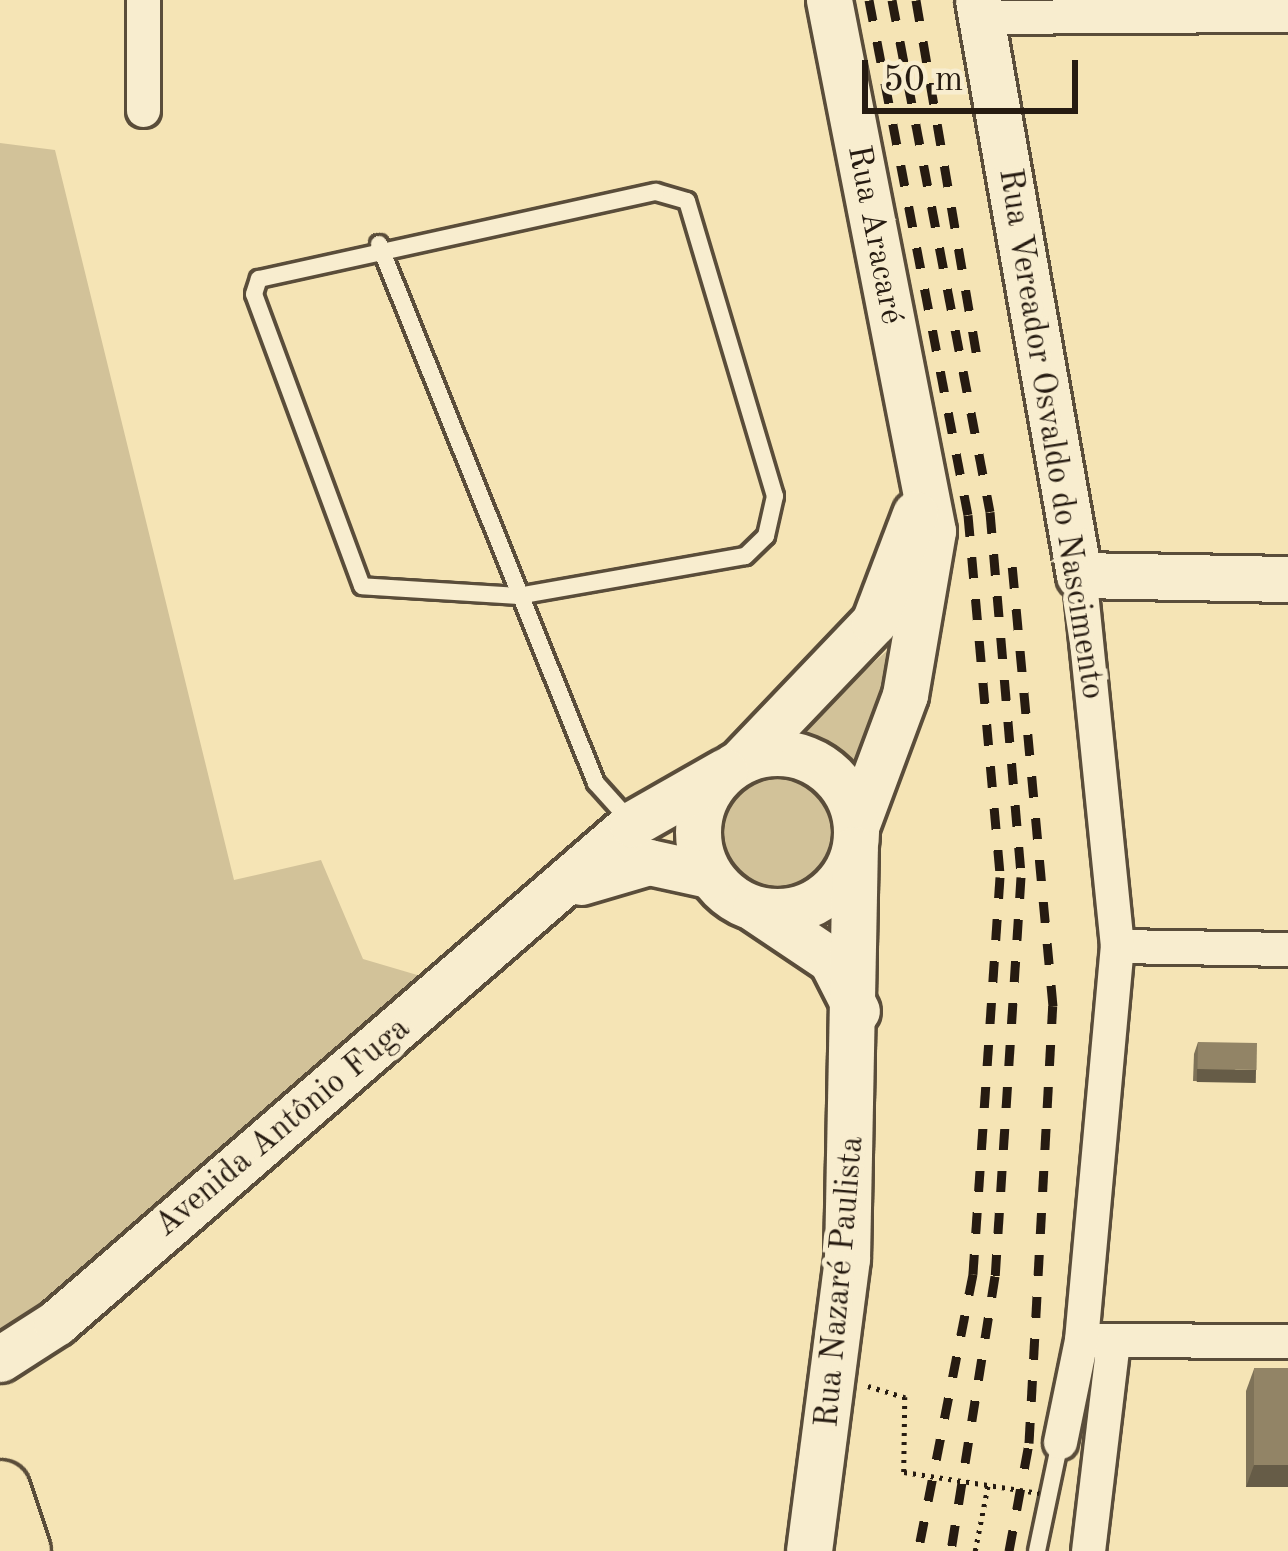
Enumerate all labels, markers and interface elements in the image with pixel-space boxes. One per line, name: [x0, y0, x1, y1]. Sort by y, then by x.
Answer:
scale bar: [868, 36, 1084, 110]
text: 50 m: [883, 63, 963, 99]
street label: Rua Aracaré: [837, 142, 911, 328]
street label: Rua Vereador Osvaldo do Nascimento: [988, 166, 1112, 702]
street label: Avenida Antônio Fuga: [147, 1010, 419, 1246]
street label: Rua Nazaré Paulista: [809, 1135, 873, 1429]

